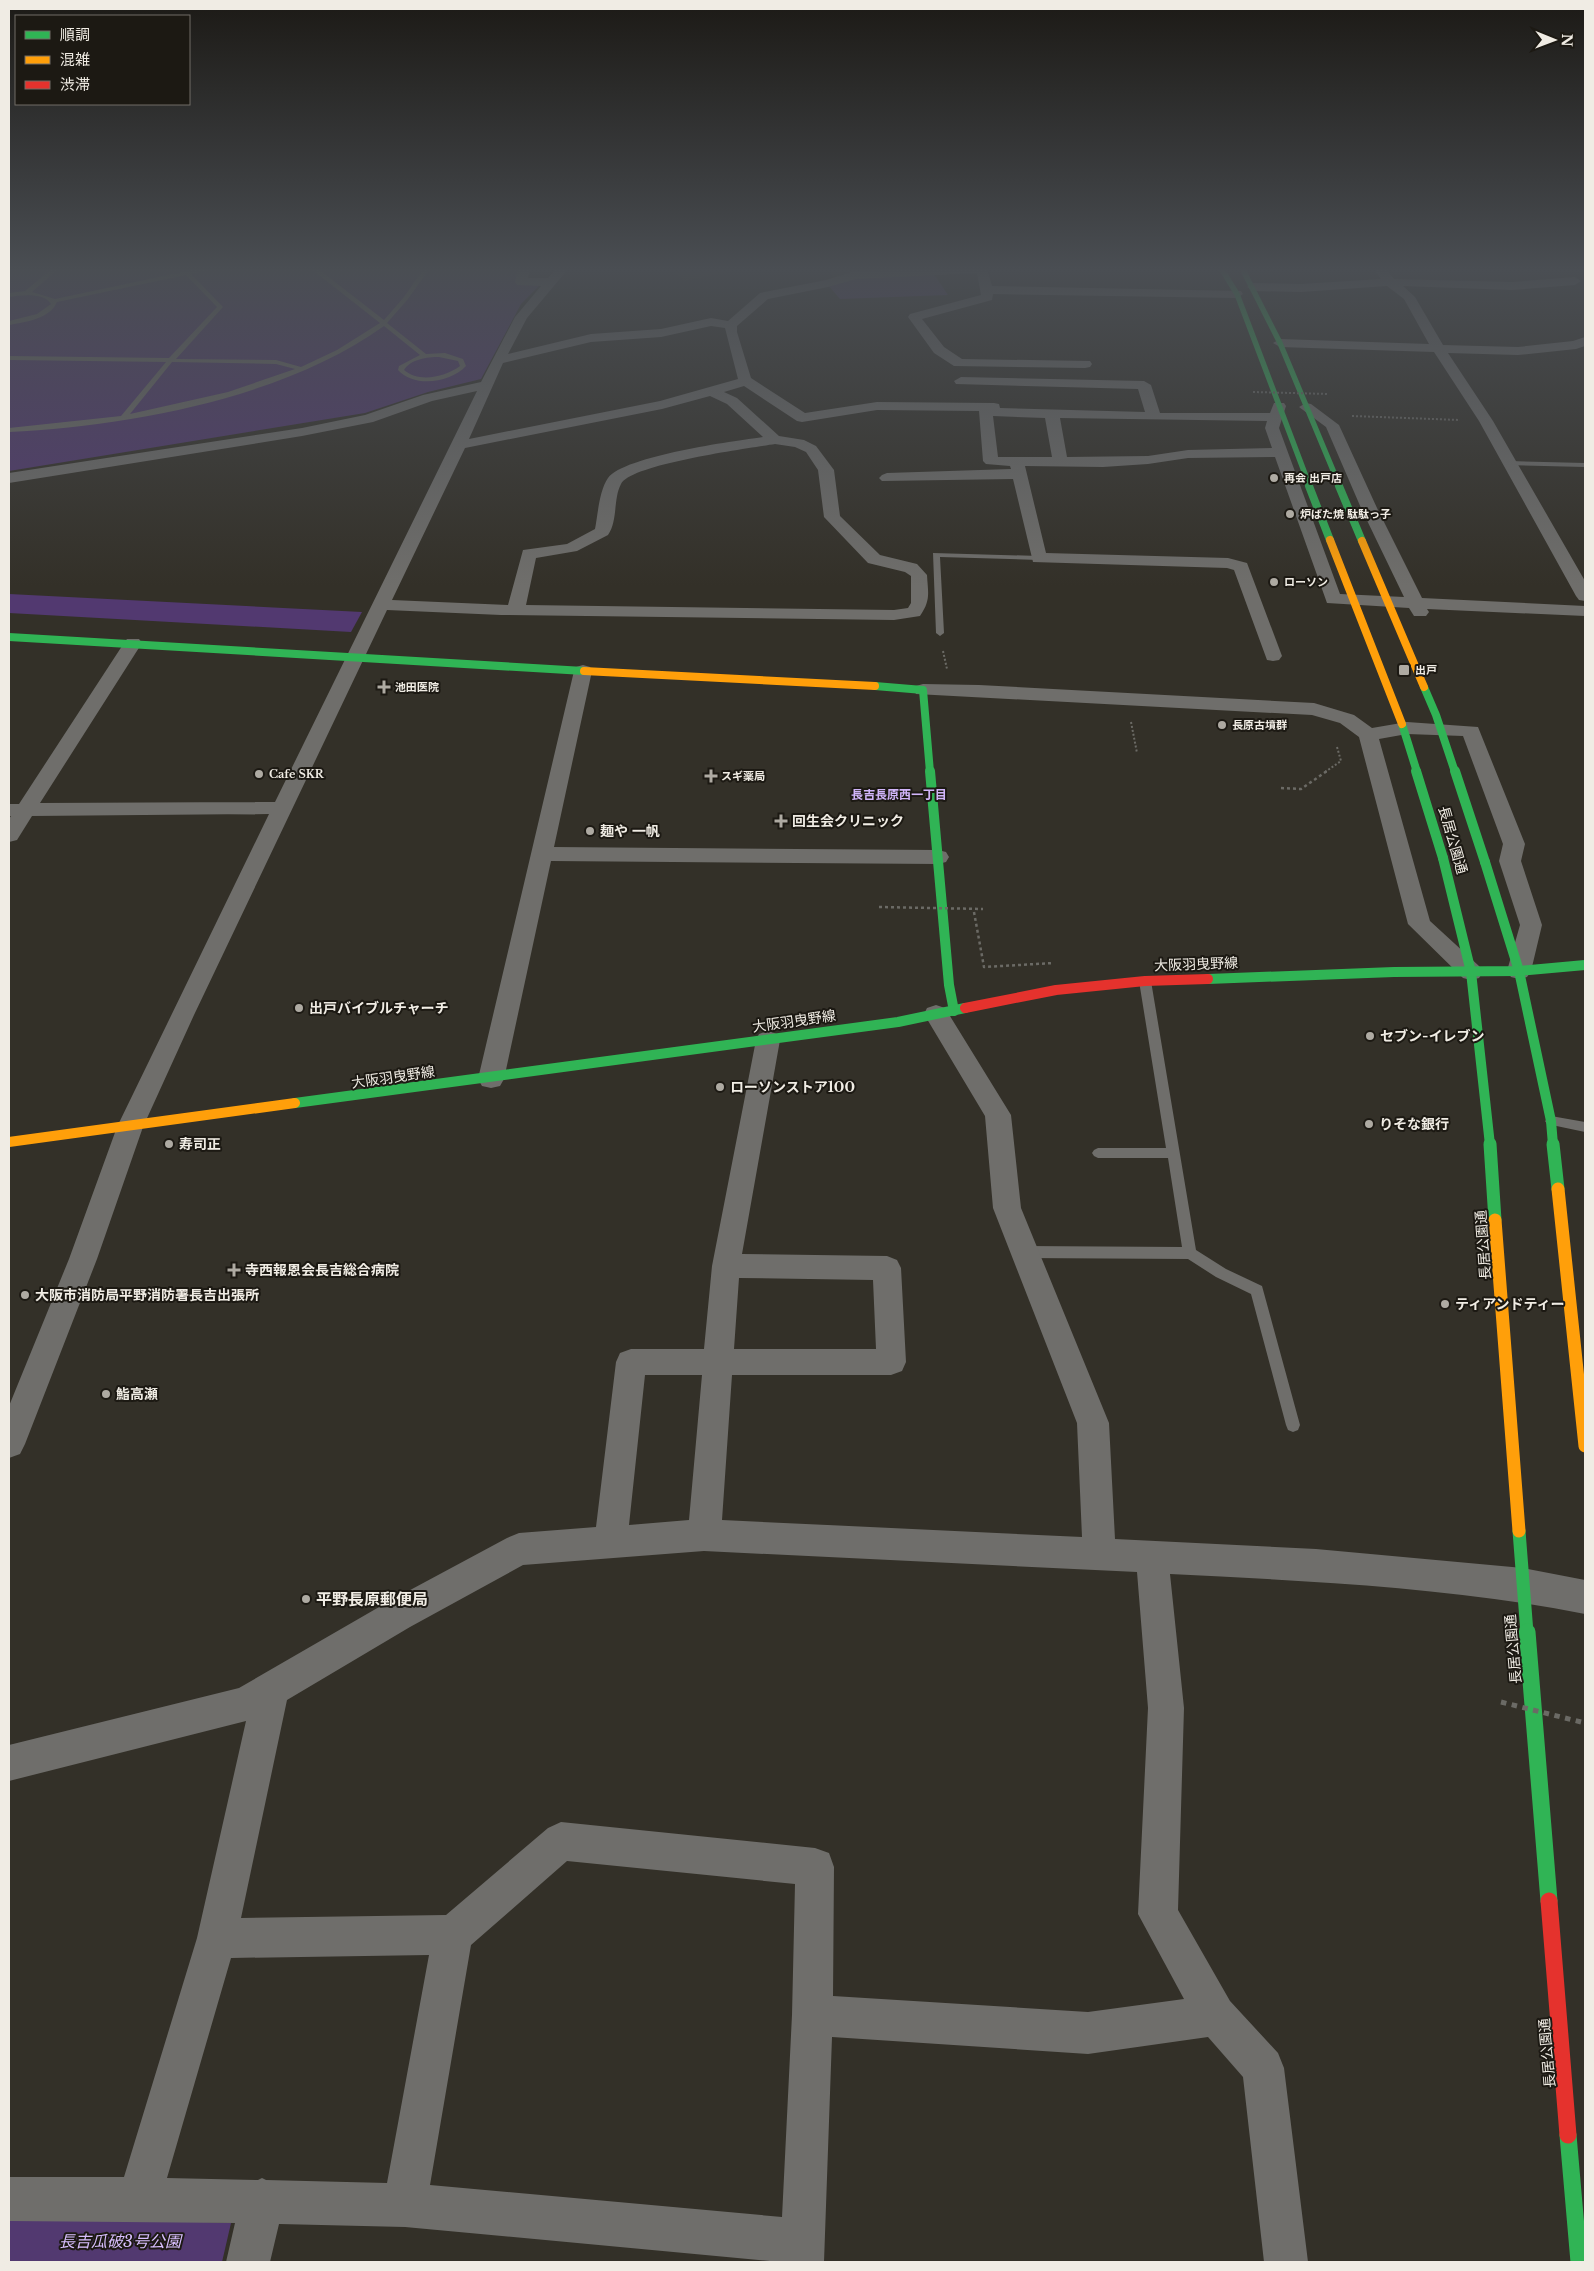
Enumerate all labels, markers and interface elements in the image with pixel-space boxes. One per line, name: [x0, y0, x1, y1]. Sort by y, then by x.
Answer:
legend: [15, 15, 190, 105]
north arrow: [1529, 15, 1579, 65]
text: 順調: [60, 25, 90, 44]
text: N: [1558, 33, 1576, 47]
text: 混雑: [60, 50, 90, 69]
text: 渋滞: [60, 75, 90, 94]
place label: 再会 出戸店: [1284, 471, 1342, 485]
marker: 再会 出戸店: [1268, 472, 1280, 484]
place label: 炉ばた焼 駄駄っ子: [1300, 507, 1391, 521]
marker: 炉ばた焼 駄駄っ子: [1284, 508, 1296, 520]
place label: ローソン: [1284, 575, 1328, 589]
marker: ローソン: [1268, 576, 1280, 588]
marker: 出戸: [1397, 663, 1411, 677]
place label: 出戸: [1415, 663, 1437, 677]
marker: 池田医院: [377, 680, 391, 694]
place label: 池田医院: [395, 680, 439, 694]
place label: 長原古墳群: [1232, 718, 1287, 732]
marker: 長原古墳群: [1216, 719, 1228, 731]
place label: Cafe SKR: [269, 767, 325, 781]
marker: Cafe SKR: [253, 768, 265, 780]
place label: スギ薬局: [721, 769, 765, 783]
marker: スギ薬局: [705, 770, 717, 782]
district label: 長吉長原西一丁目: [851, 787, 947, 802]
street label: 長居公園通: [1435, 804, 1471, 876]
place label: 回生会クリニック: [792, 812, 904, 830]
marker: 回生会クリニック: [774, 814, 788, 828]
place label: 麺や 一帆: [600, 822, 660, 840]
marker: 麺や 一帆: [584, 825, 596, 837]
street label: 大阪羽曳野線: [1154, 954, 1238, 974]
place label: 出戸バイブルチャーチ: [309, 999, 449, 1017]
marker: 出戸バイブルチャーチ: [293, 1002, 305, 1014]
street label: 大阪羽曳野線: [751, 1006, 837, 1036]
place label: セブン-イレブン: [1380, 1027, 1484, 1045]
marker: セブン-イレブン: [1364, 1030, 1376, 1042]
street label: 大阪羽曳野線: [350, 1062, 436, 1092]
place label: ローソンストア100: [730, 1078, 855, 1096]
marker: ローソンストア100: [714, 1081, 726, 1093]
place label: りそな銀行: [1379, 1115, 1449, 1133]
marker: りそな銀行: [1363, 1118, 1375, 1130]
place label: 寿司正: [179, 1135, 221, 1153]
marker: 寿司正: [163, 1138, 175, 1150]
street label: 長居公園通: [1472, 1209, 1494, 1281]
place label: 寺西報恩会長吉総合病院: [245, 1261, 399, 1279]
marker: 寺西報恩会長吉総合病院: [227, 1263, 241, 1277]
place label: 大阪市消防局平野消防署長吉出張所: [35, 1286, 259, 1304]
marker: 大阪市消防局平野消防署長吉出張所: [19, 1289, 31, 1301]
place label: ティアンドティー: [1455, 1295, 1565, 1313]
marker: ティアンドティー: [1439, 1298, 1451, 1310]
place label: 鮨高瀬: [116, 1385, 158, 1403]
marker: 鮨高瀬: [100, 1388, 112, 1400]
place label: 平野長原郵便局: [316, 1589, 428, 1609]
marker: 平野長原郵便局: [300, 1593, 312, 1605]
street label: 長居公園通: [1501, 1613, 1525, 1685]
street label: 長居公園通: [1535, 2017, 1559, 2089]
park label: 長吉瓜破3号公園: [59, 2231, 183, 2251]

